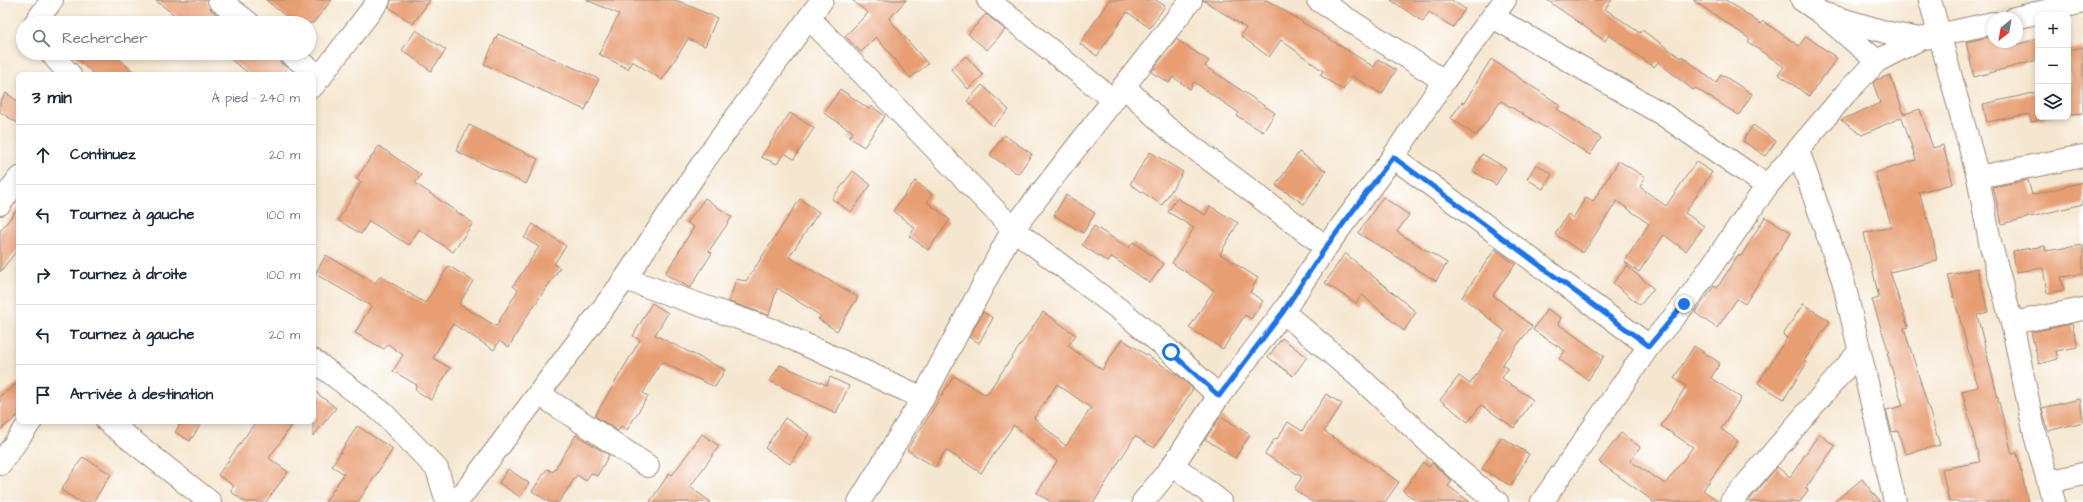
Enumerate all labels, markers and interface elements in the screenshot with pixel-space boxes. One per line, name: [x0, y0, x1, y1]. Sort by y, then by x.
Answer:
north arrow: [1987, 12, 2023, 48]
map controls: [2035, 12, 2071, 120]
button: +: [2035, 12, 2071, 48]
search box: [16, 16, 316, 60]
icon: search: [30, 27, 52, 49]
text: Rechercher: [62, 28, 147, 49]
button: −: [2035, 48, 2071, 84]
button: layers: [2035, 84, 2071, 120]
text: 3 min: [32, 86, 72, 110]
text: À pied · 240 m: [212, 89, 300, 107]
icon: ahead: [32, 144, 54, 166]
text: Continuez: [70, 144, 136, 165]
text: 20 m: [269, 146, 300, 164]
icon: left: [32, 204, 54, 226]
text: Tournez à gauche: [70, 204, 194, 225]
text: 100 m: [267, 206, 300, 224]
icon: right: [32, 264, 54, 286]
text: Tournez à droite: [70, 264, 187, 285]
text: 100 m: [267, 266, 300, 284]
route end: [1675, 295, 1693, 313]
icon: left: [32, 324, 54, 346]
text: Tournez à gauche: [70, 324, 194, 345]
text: 20 m: [269, 326, 300, 344]
route start: [1162, 343, 1180, 361]
icon: arrive: [32, 384, 54, 406]
text: Arrivée à destination: [70, 384, 213, 405]

